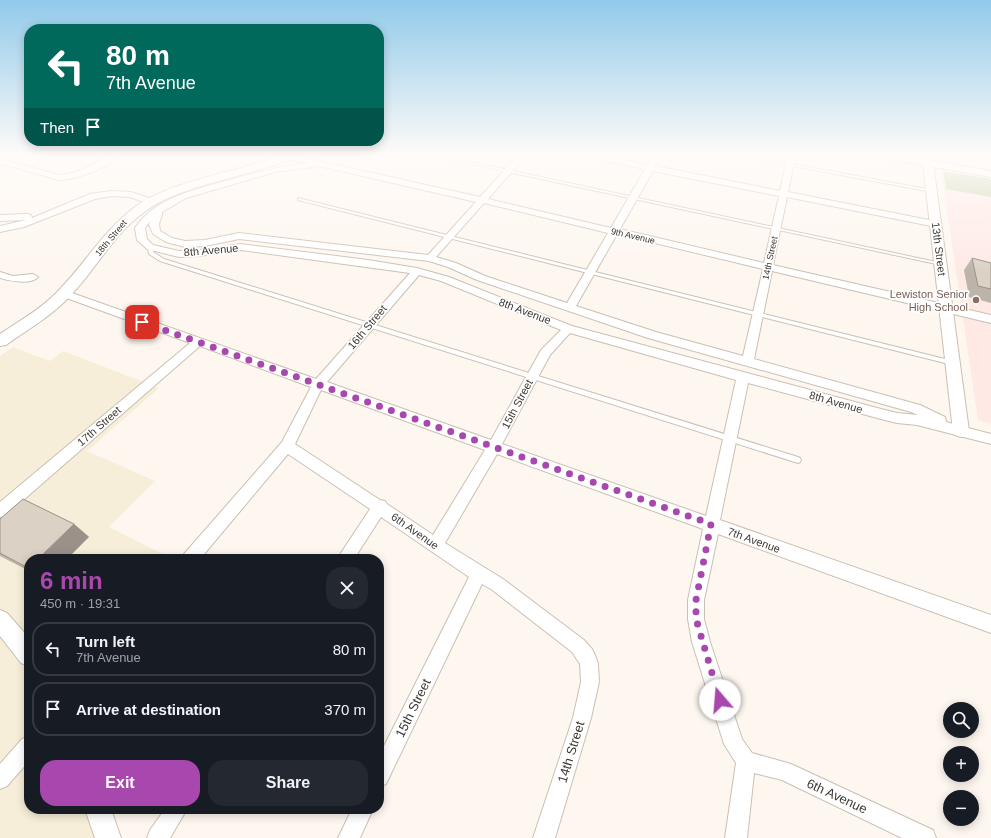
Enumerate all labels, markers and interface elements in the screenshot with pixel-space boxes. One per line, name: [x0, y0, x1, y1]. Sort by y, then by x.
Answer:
icon: left: [40, 40, 92, 92]
text: 80 m: [106, 40, 170, 71]
text: 7th Avenue: [106, 73, 196, 93]
icon: arrive: [82, 116, 104, 138]
text: Then: [40, 119, 74, 136]
street label: 18th Street: [93, 218, 129, 258]
street label: 13th Street: [930, 222, 948, 276]
street label: 9th Avenue: [610, 226, 656, 246]
street label: 14th Street: [761, 235, 780, 281]
street label: 8th Avenue: [183, 242, 239, 258]
place label: Lewiston Senior High School: [890, 288, 968, 313]
marker: Lewiston Senior High School: [971, 295, 981, 305]
street label: 8th Avenue: [497, 296, 553, 326]
street label: 16th Street: [345, 303, 389, 351]
pin: [125, 305, 159, 339]
icon: arrive: [131, 311, 153, 333]
street label: 15th Street: [499, 377, 535, 431]
street label: 8th Avenue: [808, 389, 864, 415]
street label: 17th Street: [75, 404, 123, 448]
street label: 6th Avenue: [389, 510, 441, 552]
street label: 7th Avenue: [726, 525, 782, 555]
text: 6 min: [40, 567, 103, 594]
button: close: [326, 567, 368, 609]
text: 450 m · 19:31: [40, 596, 120, 611]
text: Turn left: [76, 633, 135, 650]
icon: left: [42, 638, 64, 660]
text: 80 m: [333, 641, 366, 658]
text: 7th Avenue: [76, 650, 141, 665]
street label: 15th Street: [392, 676, 434, 740]
position arrow: [699, 679, 741, 721]
icon: arrive: [42, 698, 64, 720]
text: Arrive at destination: [76, 701, 221, 718]
text: 370 m: [324, 701, 366, 718]
map controls: [943, 702, 979, 826]
button: search: [943, 702, 979, 738]
street label: 14th Street: [555, 719, 588, 785]
button: +: [943, 746, 979, 782]
button: Exit: [40, 760, 200, 806]
button: Share: [208, 760, 368, 806]
street label: 6th Avenue: [804, 776, 870, 816]
button: −: [943, 790, 979, 826]

